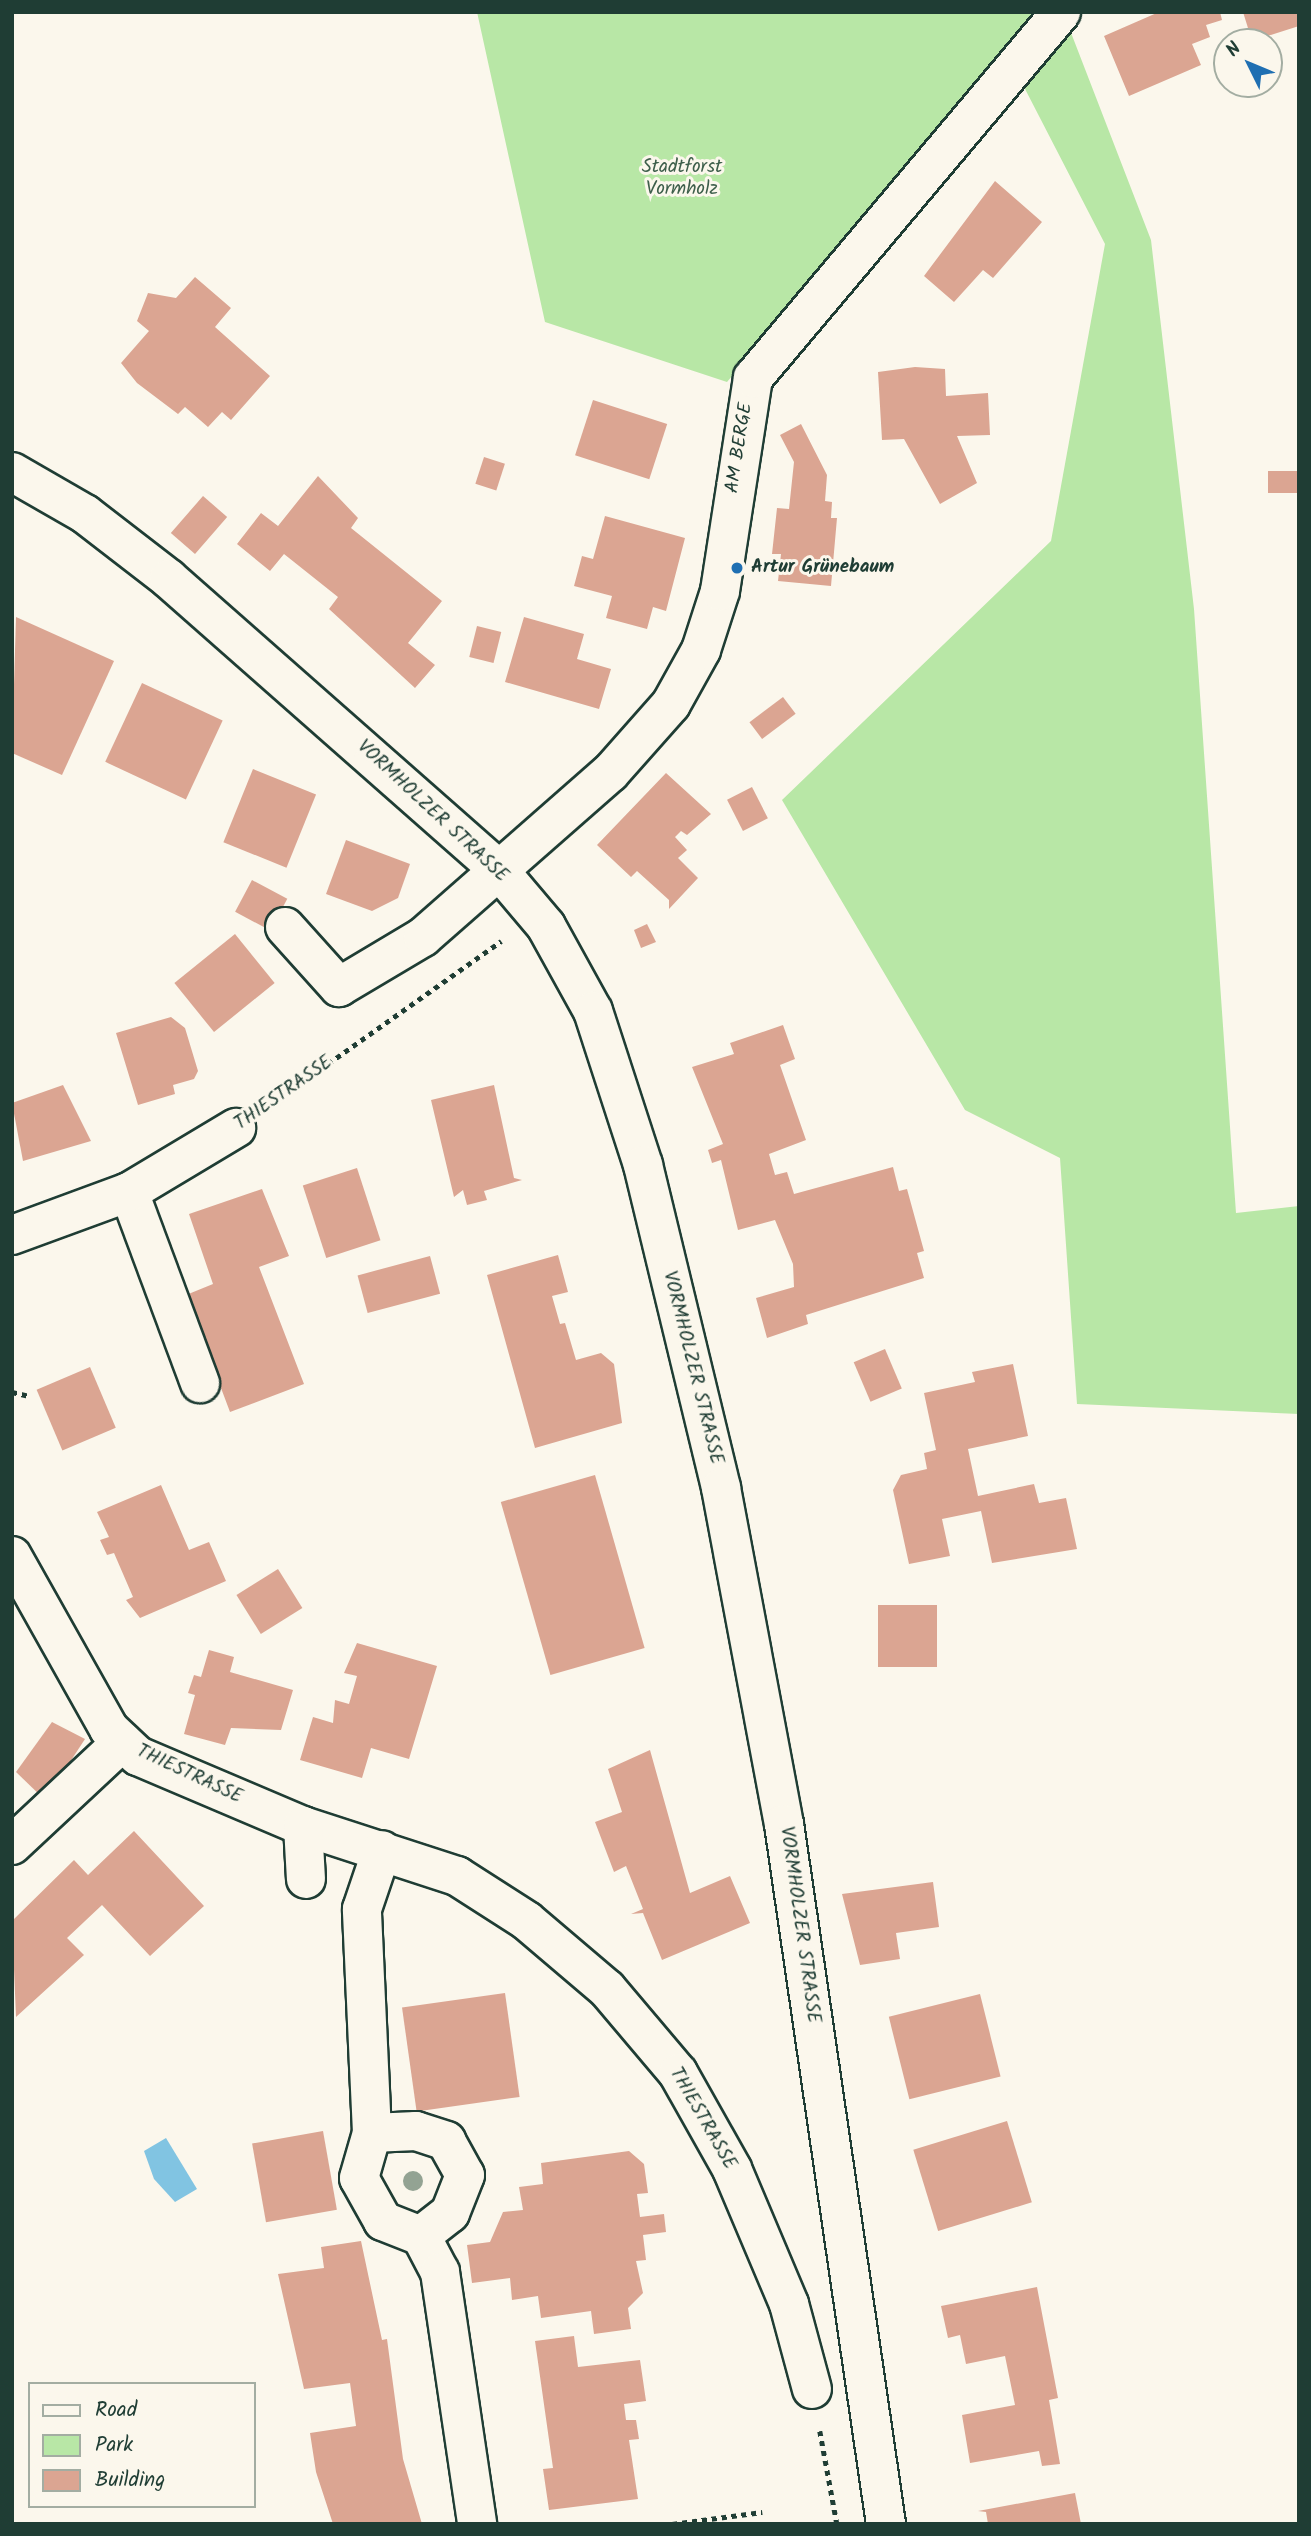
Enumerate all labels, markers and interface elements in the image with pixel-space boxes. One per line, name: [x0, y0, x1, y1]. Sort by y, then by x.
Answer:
north arrow: [1213, 28, 1283, 98]
text: N: [1219, 35, 1249, 65]
park label: Stadtforst Vormholz: [642, 157, 722, 201]
street label: AM BERGE: [722, 401, 758, 495]
place label: Artur Grünebaum: [751, 557, 894, 579]
marker: Artur Grünebaum: [729, 560, 745, 576]
street label: VORMHOLZER STRASSE: [352, 736, 512, 888]
street label: THIESTRASSE: [231, 1052, 337, 1136]
street label: VORMHOLZER STRASSE: [657, 1269, 727, 1467]
street label: THIESTRASSE: [132, 1741, 246, 1809]
street label: VORMHOLZER STRASSE: [774, 1825, 824, 2025]
street label: THIESTRASSE: [664, 2064, 740, 2174]
legend: [28, 2382, 256, 2508]
text: Road: [95, 2394, 137, 2427]
text: Park: [95, 2429, 133, 2462]
text: Building: [95, 2464, 165, 2497]

